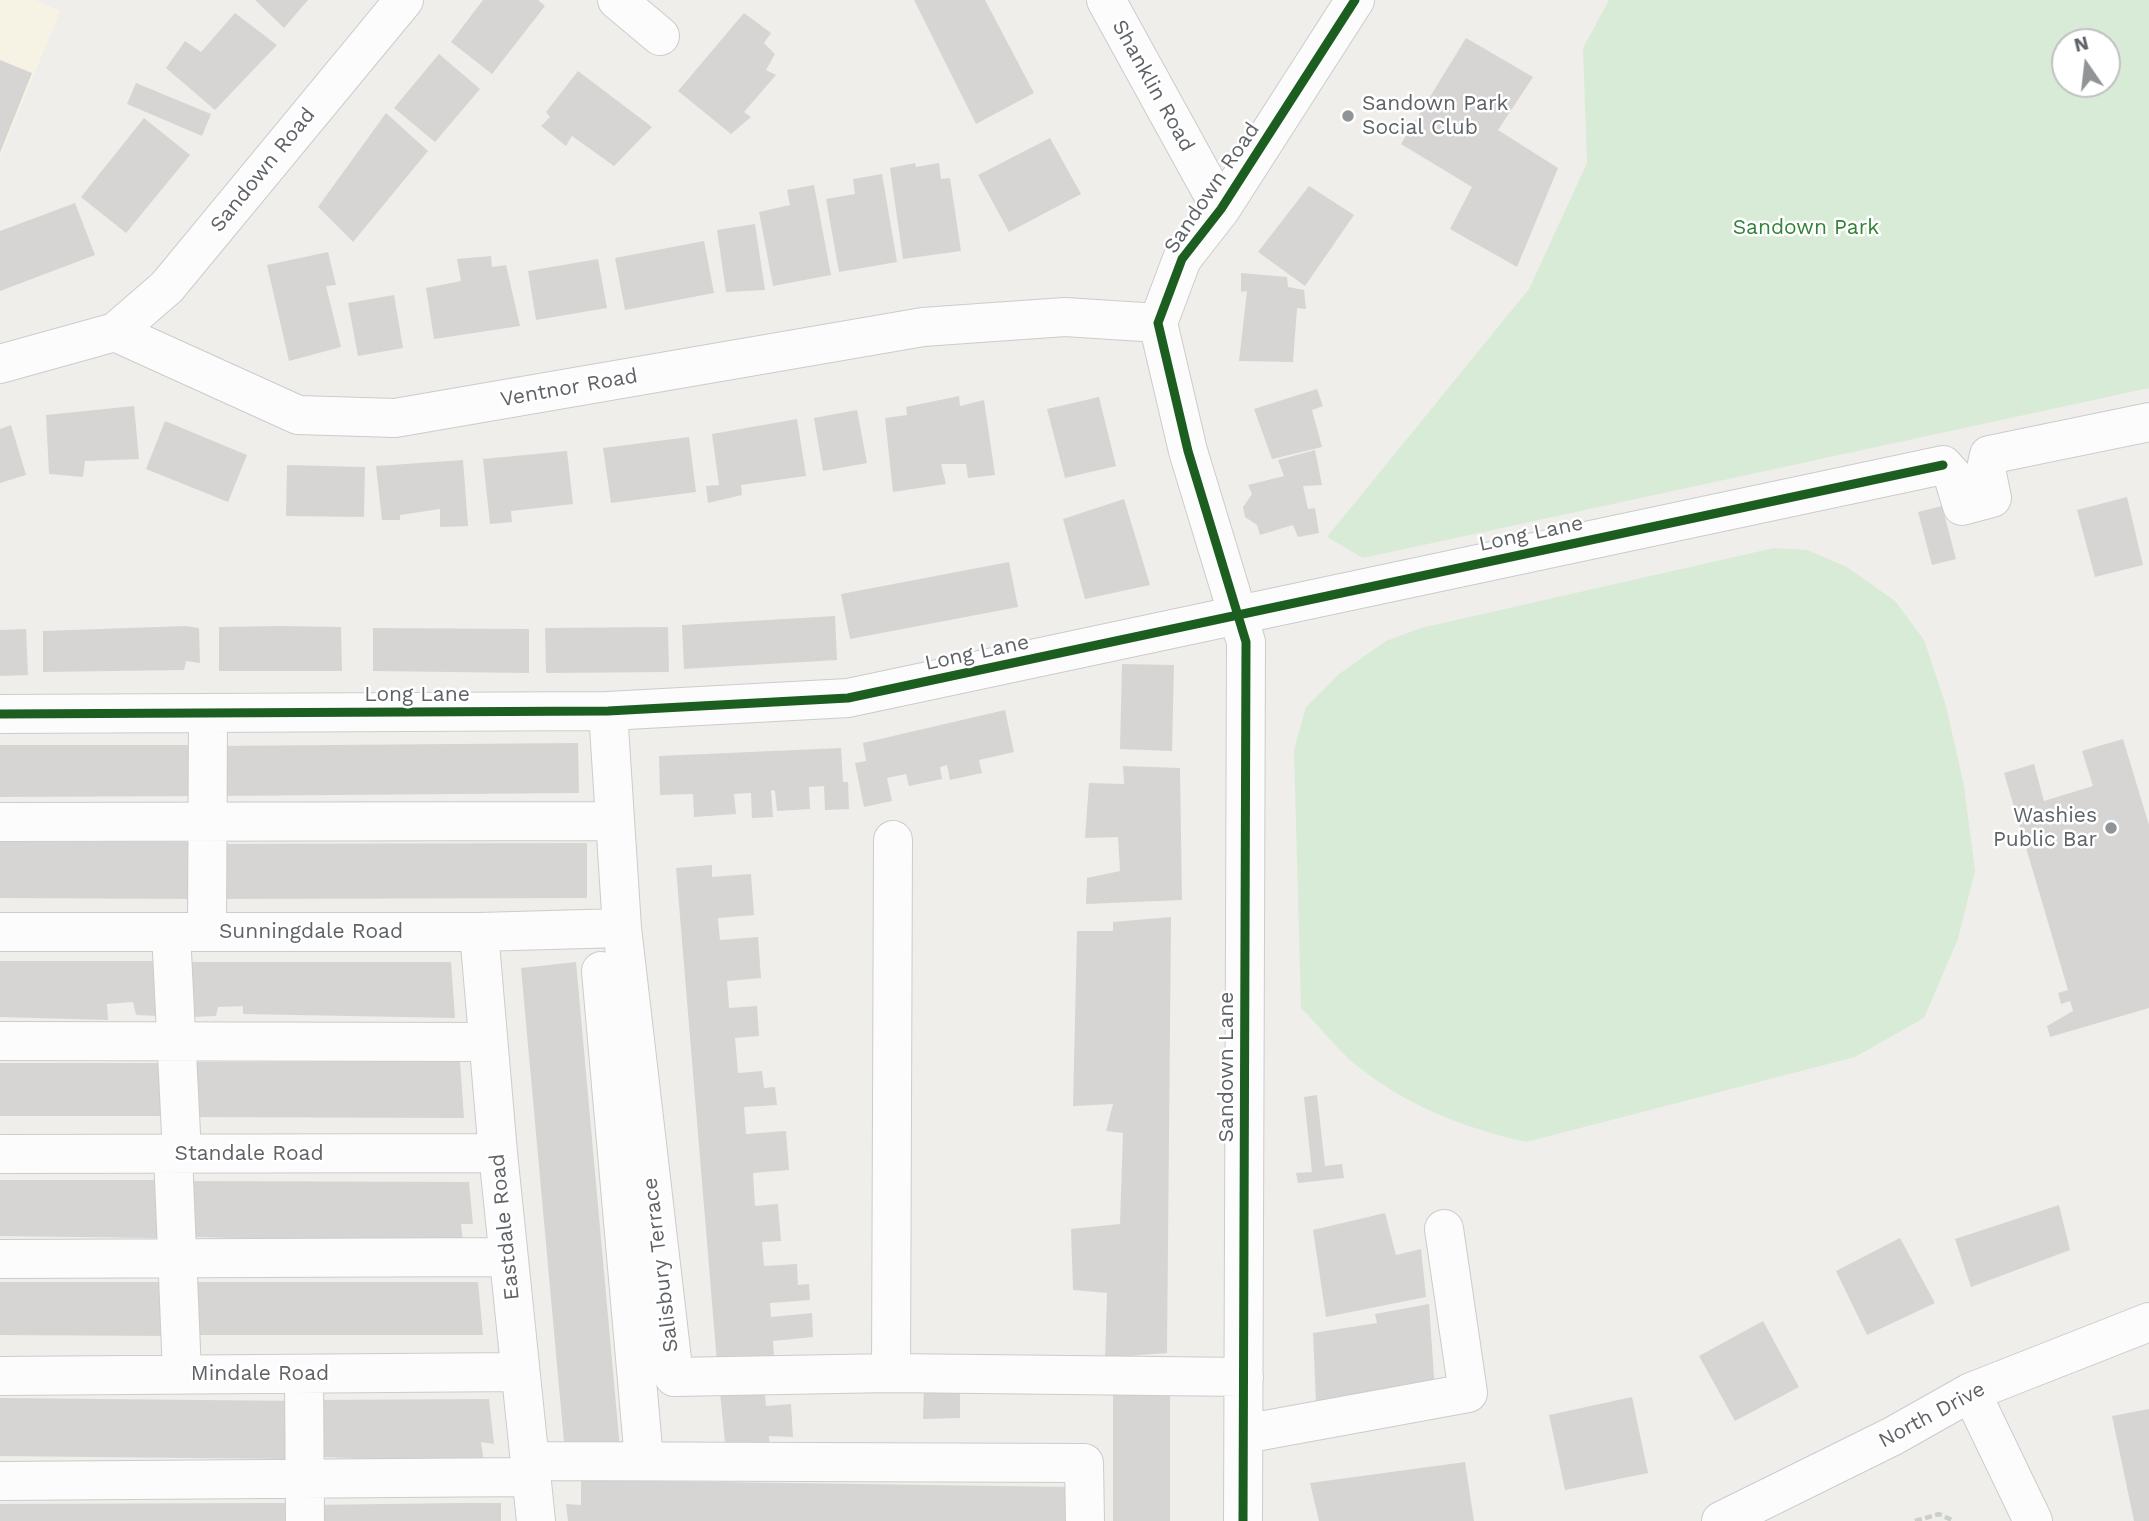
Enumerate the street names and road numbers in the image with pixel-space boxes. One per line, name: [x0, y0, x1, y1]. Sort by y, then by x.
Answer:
street label: Shanklin Road: [1106, 16, 1200, 156]
street label: Sandown Road: [205, 103, 321, 237]
street label: Sandown Road: [1159, 118, 1265, 258]
street label: Ventnor Road: [498, 364, 640, 412]
street label: Long Lane: [1477, 511, 1585, 557]
street label: Long Lane: [923, 630, 1031, 676]
street label: Long Lane: [364, 682, 470, 708]
street label: Sunningdale Road: [219, 919, 403, 945]
street label: Sandown Lane: [1214, 992, 1240, 1142]
street label: Standale Road: [174, 1141, 324, 1167]
street label: Eastdale Road: [485, 1153, 525, 1301]
street label: Salisbury Terrace: [638, 1176, 684, 1354]
street label: Mindale Road: [191, 1361, 329, 1387]
street label: North Drive: [1874, 1376, 1990, 1454]

